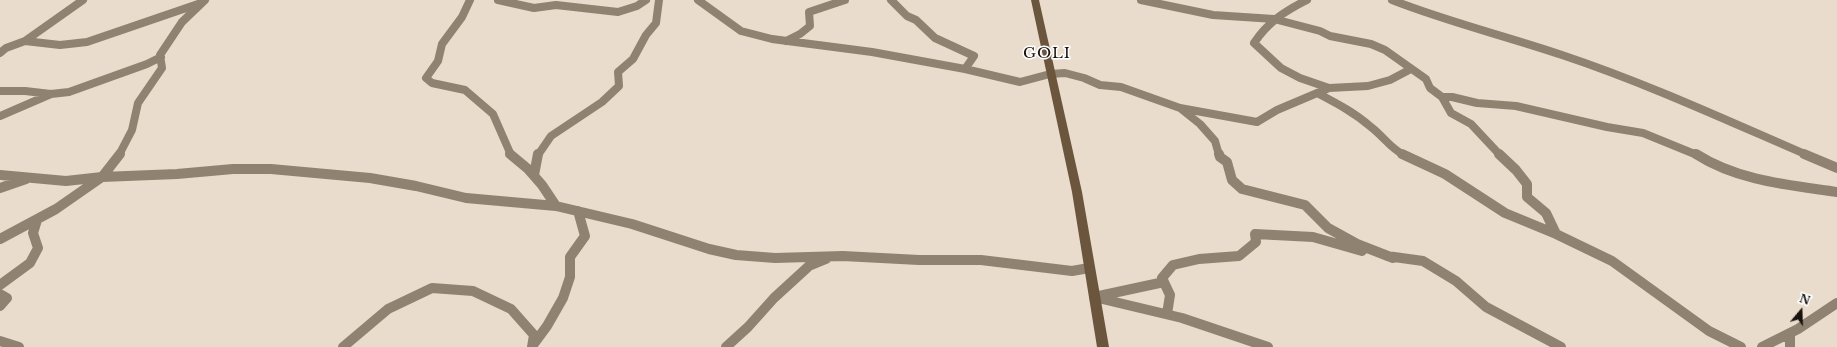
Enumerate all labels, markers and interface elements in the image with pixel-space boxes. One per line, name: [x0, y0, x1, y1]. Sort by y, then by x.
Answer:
district label: GOLI: [1023, 45, 1071, 63]
north arrow: [1781, 291, 1821, 331]
text: N: [1798, 291, 1812, 308]

